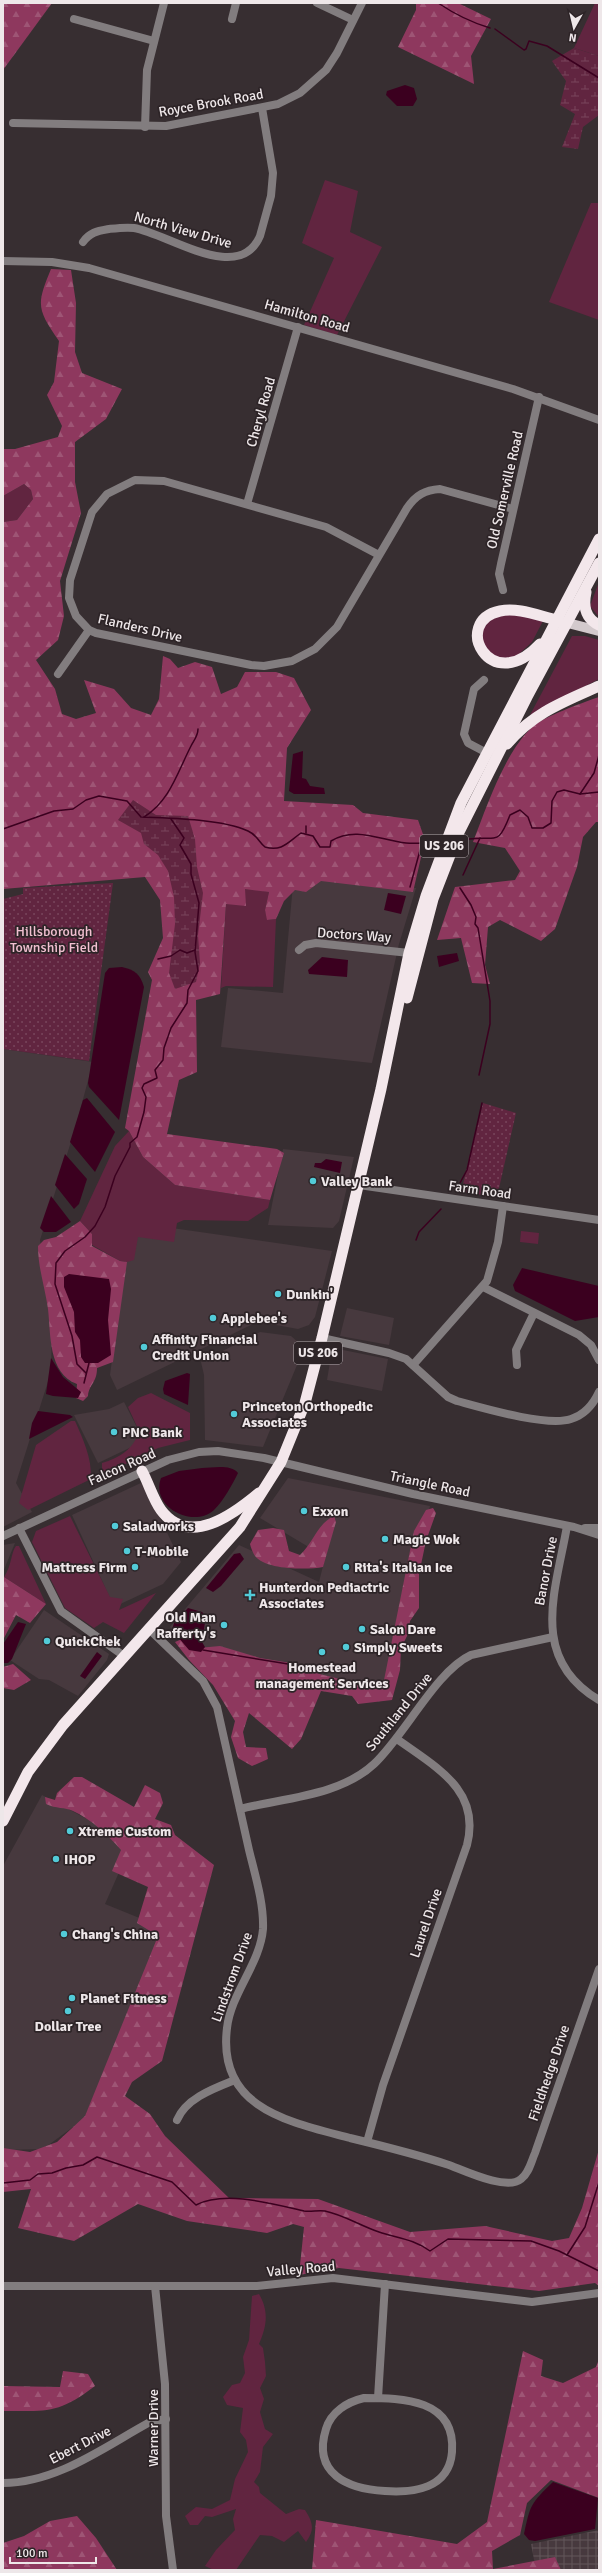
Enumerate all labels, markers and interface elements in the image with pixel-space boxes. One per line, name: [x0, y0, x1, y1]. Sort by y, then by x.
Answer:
north arrow: [554, 8, 594, 48]
text: N: [568, 30, 577, 44]
street label: Royce Brook Road: [157, 85, 265, 121]
street label: North View Drive: [132, 208, 234, 252]
street label: Hamilton Road: [262, 296, 352, 336]
street label: Cheryl Road: [243, 375, 279, 449]
street label: Old Somerville Road: [483, 429, 527, 551]
street label: Flanders Drive: [96, 610, 184, 646]
road number: US 206: [420, 835, 468, 857]
park label: Hillsborough Township Field: [10, 923, 98, 956]
street label: Doctors Way: [316, 924, 392, 946]
place label: Valley Bank: [321, 1173, 393, 1190]
marker: Valley Bank: [308, 1176, 318, 1186]
street label: Farm Road: [447, 1177, 513, 1203]
place label: Dunkin': [286, 1286, 333, 1303]
marker: Dunkin': [273, 1289, 283, 1299]
place label: Applebee's: [221, 1310, 287, 1327]
marker: Applebee's: [208, 1313, 218, 1323]
place label: Affinity Financial Credit Union: [152, 1331, 258, 1364]
marker: Affinity Financial Credit Union: [139, 1342, 149, 1352]
road number: US 206: [294, 1342, 342, 1364]
place label: Princeton Orthopedic Associates: [242, 1398, 373, 1431]
marker: Princeton Orthopedic Associates: [229, 1409, 239, 1419]
place label: PNC Bank: [122, 1424, 183, 1441]
marker: PNC Bank: [109, 1427, 119, 1437]
street label: Falcon Road: [85, 1445, 159, 1489]
street label: Triangle Road: [388, 1467, 472, 1501]
place label: Exxon: [312, 1503, 349, 1520]
marker: Exxon: [299, 1506, 309, 1516]
place label: Saladworks: [123, 1518, 194, 1535]
marker: Saladworks: [110, 1521, 120, 1531]
place label: Magic Wok: [393, 1531, 461, 1548]
marker: Magic Wok: [380, 1534, 390, 1544]
street label: Banor Drive: [531, 1535, 561, 1607]
place label: T-Mobile: [135, 1543, 189, 1560]
marker: T-Mobile: [122, 1546, 132, 1556]
place label: Mattress Firm: [41, 1559, 127, 1576]
place label: Rita's Italian Ice: [354, 1559, 453, 1576]
marker: Mattress Firm: [130, 1562, 140, 1572]
marker: Rita's Italian Ice: [341, 1562, 351, 1572]
place label: Hunterdon Pediactric Associates: [259, 1579, 390, 1612]
marker: Hunterdon Pediactric Associates: [244, 1589, 256, 1601]
place label: Old Man Rafferty's: [156, 1609, 216, 1642]
marker: Old Man Rafferty's: [219, 1620, 229, 1630]
place label: Salon Dare: [370, 1621, 436, 1638]
marker: Salon Dare: [357, 1624, 367, 1634]
place label: QuickChek: [55, 1633, 121, 1650]
marker: QuickChek: [42, 1636, 52, 1646]
place label: Simply Sweets: [354, 1639, 443, 1656]
marker: Simply Sweets: [341, 1642, 351, 1652]
marker: Homestead management Services: [317, 1647, 327, 1657]
place label: Homestead management Services: [255, 1659, 389, 1692]
street label: Southland Drive: [362, 1669, 436, 1755]
place label: Xtreme Custom: [78, 1823, 171, 1840]
marker: Xtreme Custom: [65, 1826, 75, 1836]
place label: IHOP: [64, 1851, 96, 1868]
marker: IHOP: [51, 1854, 61, 1864]
street label: Laurel Drive: [406, 1886, 446, 1960]
place label: Chang's China: [72, 1926, 158, 1943]
marker: Chang's China: [59, 1929, 69, 1939]
street label: Lindstrom Drive: [208, 1930, 256, 2024]
place label: Planet Fitness: [80, 1990, 167, 2007]
marker: Planet Fitness: [67, 1993, 77, 2003]
marker: Dollar Tree: [63, 2006, 73, 2016]
place label: Dollar Tree: [35, 2018, 101, 2035]
street label: Fieldhedge Drive: [525, 2023, 573, 2123]
street label: Valley Road: [266, 2258, 336, 2280]
street label: Warner Drive: [145, 2389, 162, 2467]
street label: Ebert Drive: [46, 2422, 114, 2468]
scale bar: [10, 2539, 96, 2565]
text: 100 m: [16, 2546, 48, 2561]

